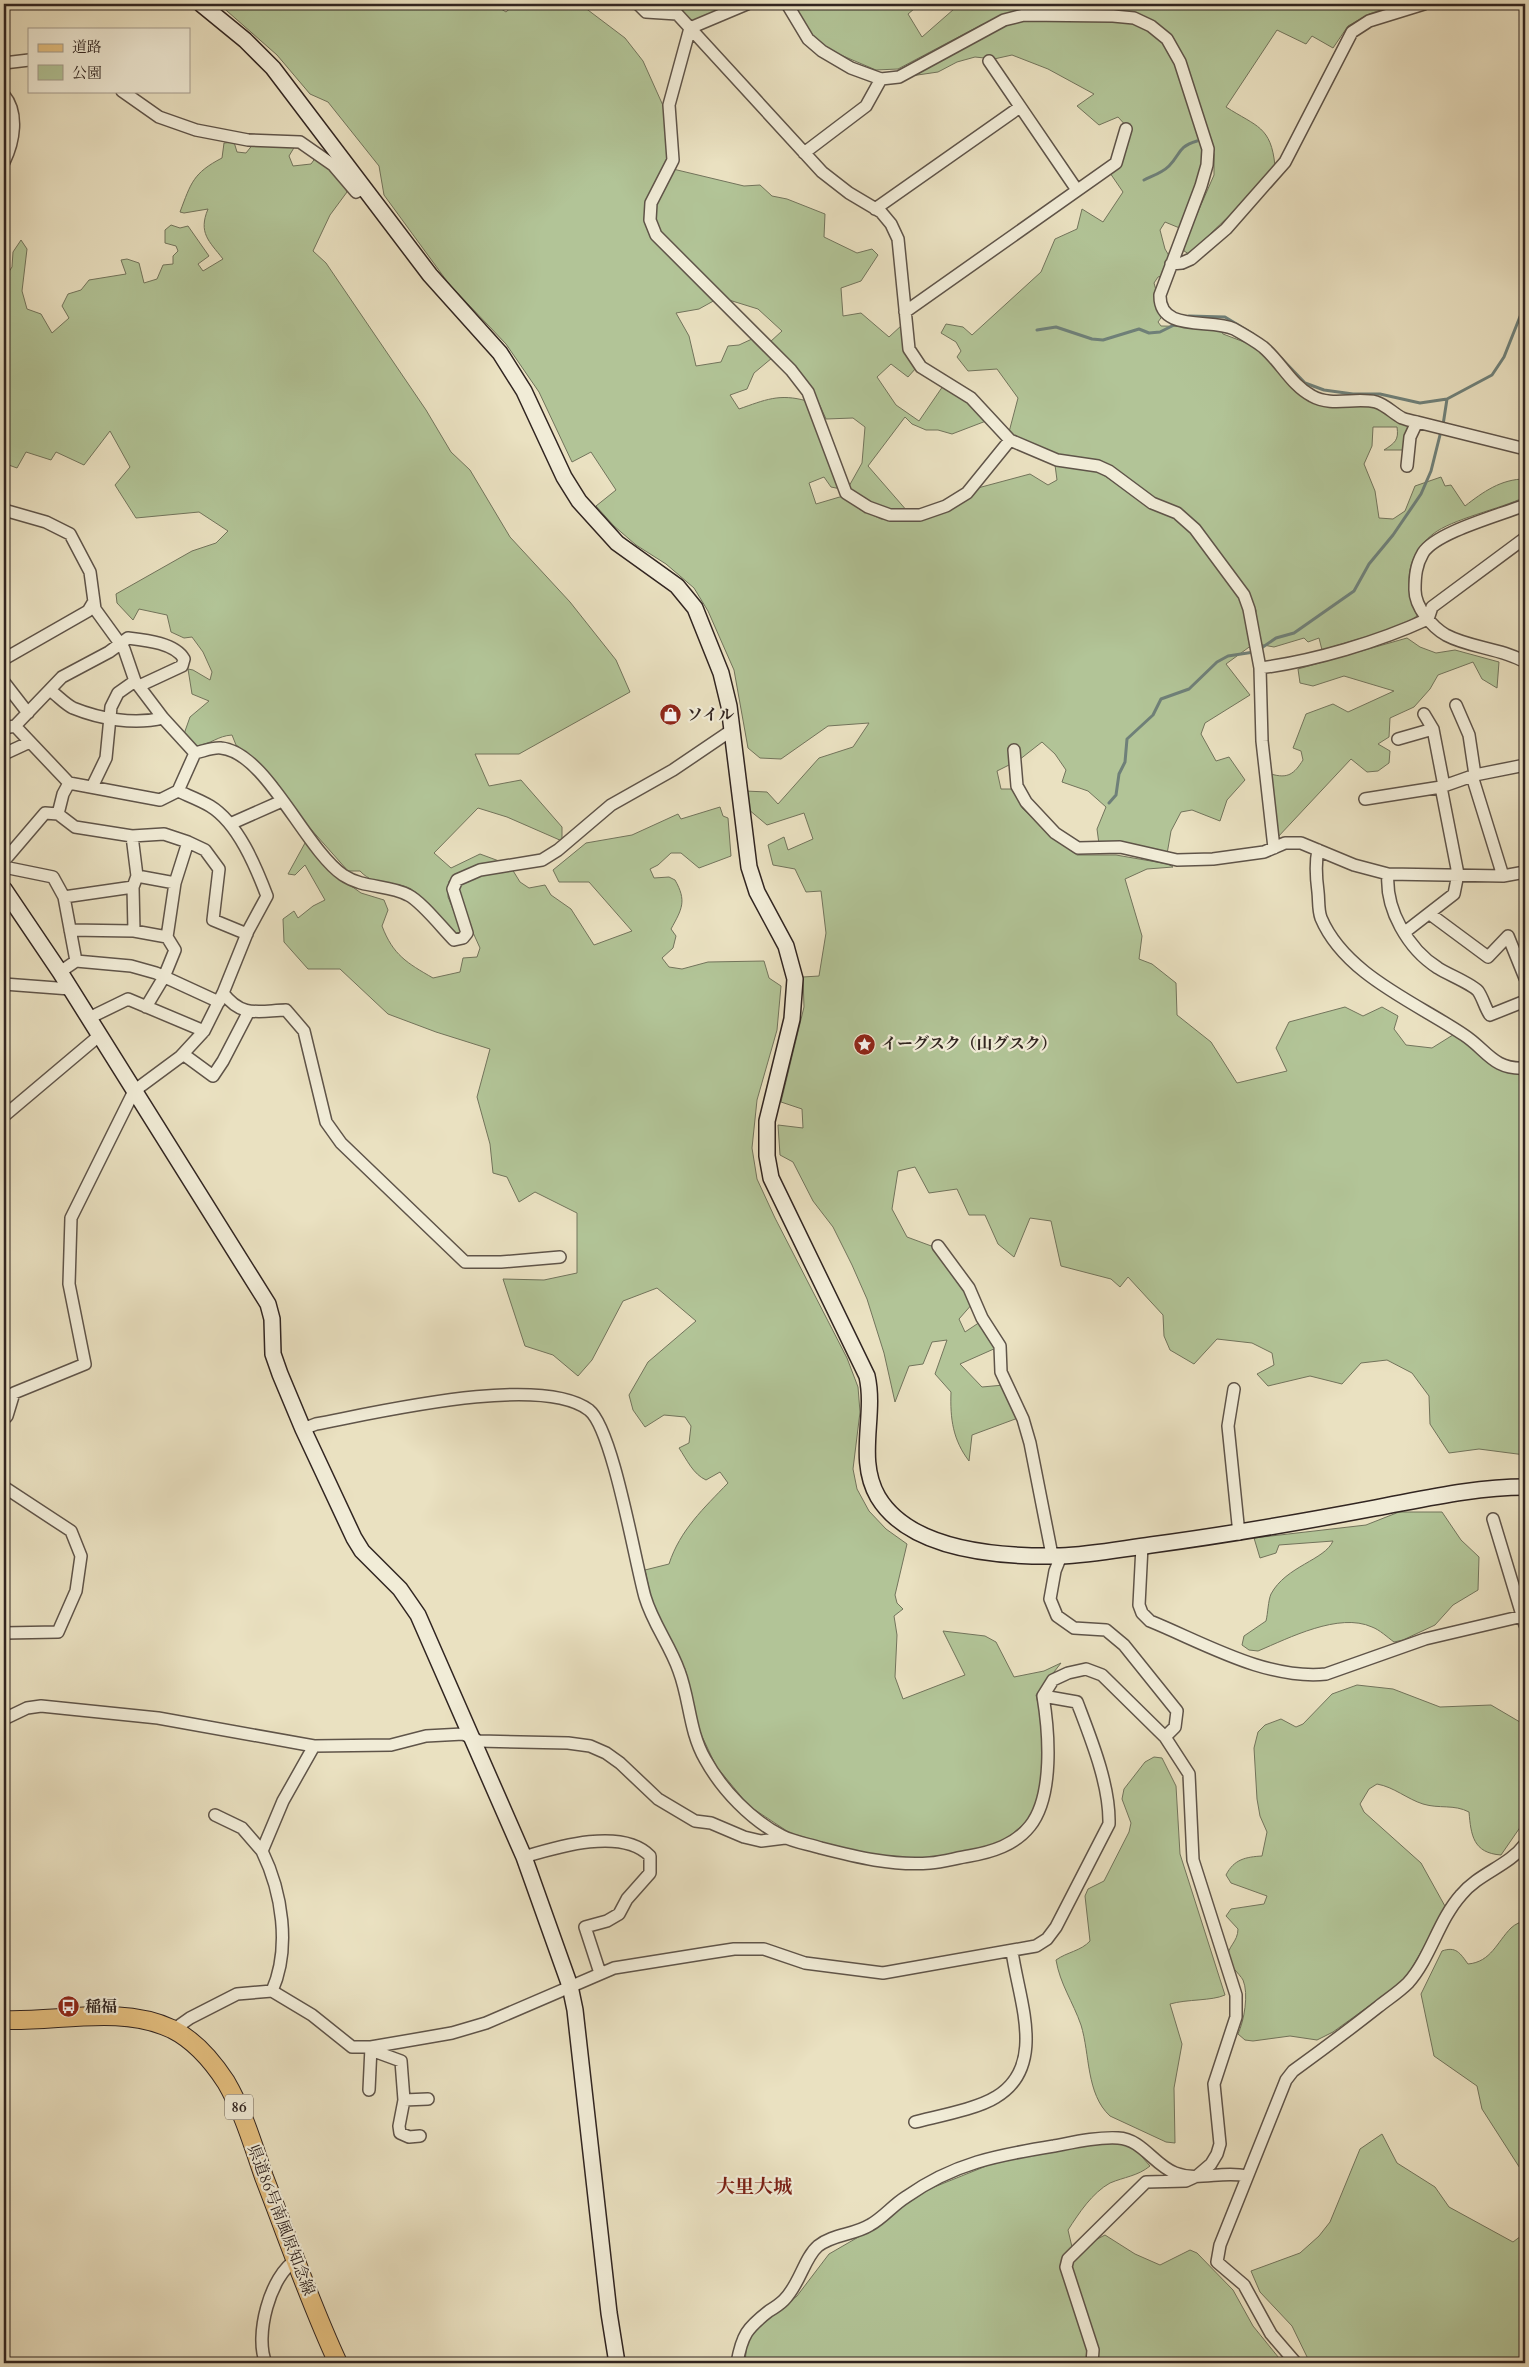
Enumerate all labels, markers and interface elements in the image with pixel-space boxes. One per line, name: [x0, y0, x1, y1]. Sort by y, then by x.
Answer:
legend: [28, 28, 190, 92]
text: 道路: [72, 37, 102, 57]
text: 公園: [72, 63, 102, 83]
shop icon: ソイル: [659, 703, 683, 727]
place label: ソイル: [687, 704, 734, 726]
place icon: イーグスク（山グスク）: [853, 1032, 877, 1056]
place label: イーグスク（山グスク）: [881, 1033, 1057, 1055]
bus stop icon: 稲福: [57, 1995, 81, 2019]
place label: 稲福: [85, 1996, 117, 2018]
road number: 86: [225, 2094, 253, 2120]
street label: 県道86号南風原知念線: [242, 2141, 320, 2299]
district label: 大里大城: [716, 2174, 792, 2200]

